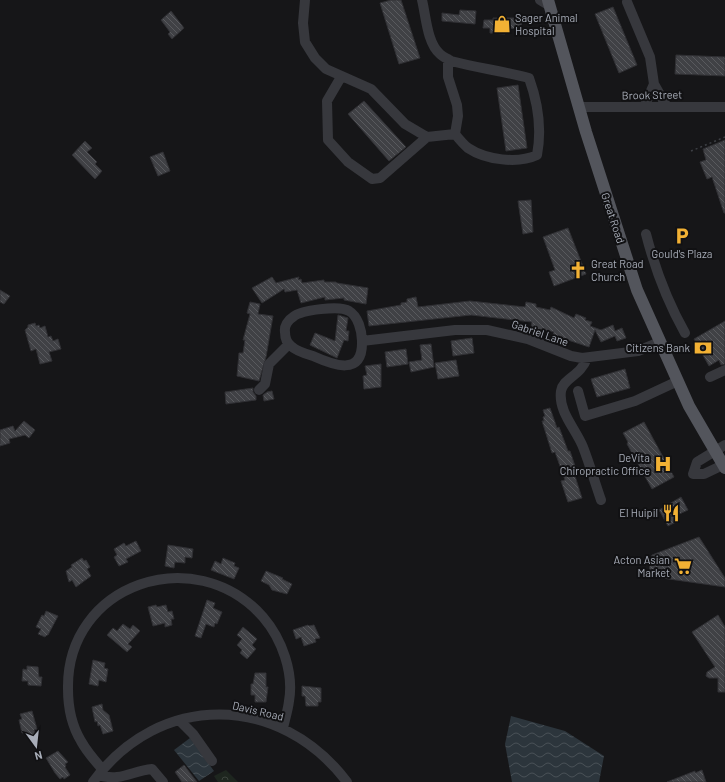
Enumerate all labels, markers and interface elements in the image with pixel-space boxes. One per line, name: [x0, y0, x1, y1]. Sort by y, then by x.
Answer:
place label: Sager Animal Hospital: [515, 11, 578, 37]
shop icon: Sager Animal Hospital: [492, 14, 512, 34]
street label: Brook Street: [622, 87, 682, 102]
street label: Great Road: [599, 191, 628, 245]
parking icon: Gould's Plaza: [672, 226, 692, 246]
place label: Gould's Plaza: [652, 247, 712, 260]
place label: Great Road Church: [591, 257, 644, 283]
church icon: Great Road Church: [568, 260, 588, 280]
street label: Gabriel Lane: [510, 317, 570, 348]
bank icon: Citizens Bank: [693, 338, 713, 358]
place label: Citizens Bank: [626, 341, 690, 354]
place label: DeVita Chiropractic Office: [560, 451, 650, 477]
hospital icon: DeVita Chiropractic Office: [653, 454, 673, 474]
restaurant icon: El Huipil: [661, 503, 681, 523]
place label: El Huipil: [619, 506, 658, 519]
place label: Acton Asian Market: [613, 553, 670, 579]
supermarket icon: Acton Asian Market: [673, 556, 693, 576]
street label: Davis Road: [231, 698, 285, 723]
north arrow: [16, 726, 56, 766]
text: N: [33, 749, 44, 763]

